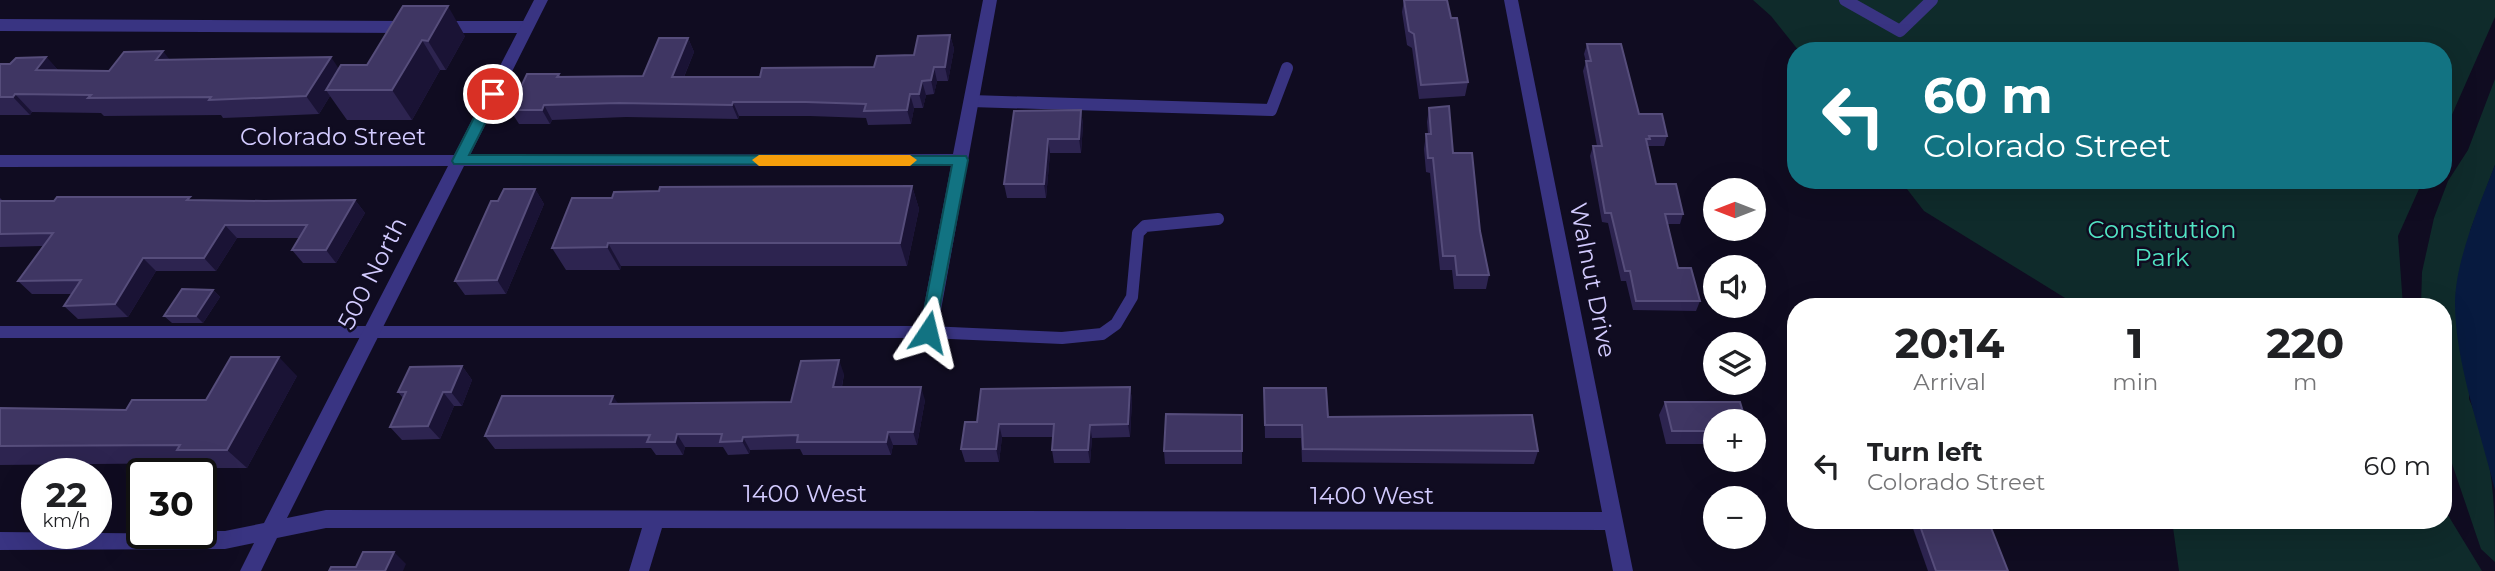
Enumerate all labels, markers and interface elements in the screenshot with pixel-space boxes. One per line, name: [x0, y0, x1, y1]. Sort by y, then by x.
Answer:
pin: [463, 64, 523, 124]
text: 60 m: [1923, 66, 2053, 125]
icon: left: [1808, 70, 1899, 161]
icon: arrive: [474, 75, 512, 113]
street label: Colorado Street: [240, 122, 426, 151]
text: Colorado Street: [1923, 126, 2171, 165]
north arrow: [1703, 178, 1766, 242]
map controls: [1703, 178, 1766, 549]
street label: Walnut Drive: [1564, 200, 1622, 360]
street label: 500 North: [331, 212, 413, 334]
park label: Constitution Park: [2088, 215, 2236, 272]
button: sound: [1703, 255, 1766, 318]
position arrow: [891, 295, 965, 369]
text: 20:14: [1895, 317, 2004, 369]
text: 1: [2127, 317, 2144, 369]
text: 220: [2266, 317, 2344, 369]
button: layers: [1703, 332, 1766, 395]
text: Arrival: [1913, 368, 1986, 396]
text: min: [2112, 368, 2158, 396]
text: m: [2293, 368, 2317, 396]
button: +: [1703, 409, 1766, 472]
text: Turn left: [1867, 436, 1983, 468]
icon: left: [1808, 447, 1846, 485]
text: 60 m: [2364, 450, 2431, 482]
speed limit sign: 30: [126, 458, 217, 549]
text: Colorado Street: [1867, 468, 2045, 496]
text: 22: [46, 473, 87, 516]
street label: 1400 West: [743, 479, 867, 508]
street label: 1400 West: [1310, 481, 1434, 510]
button: −: [1703, 486, 1766, 549]
text: km/h: [42, 510, 91, 532]

